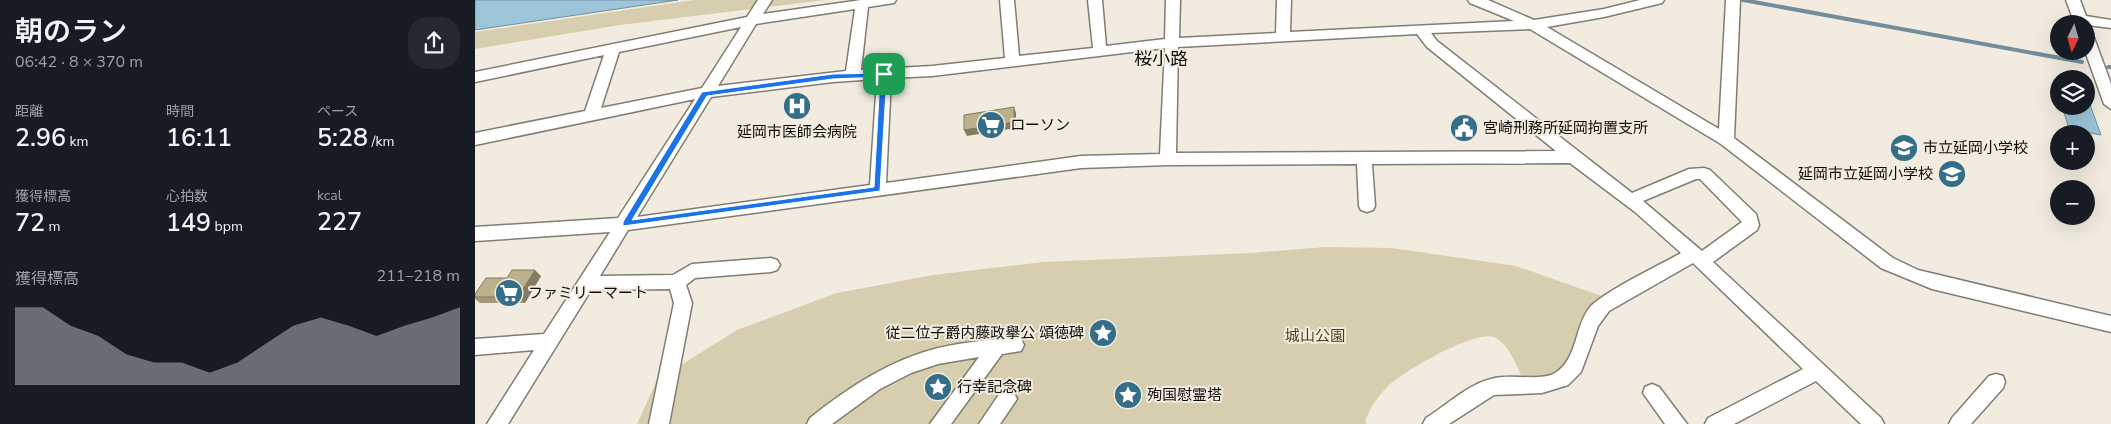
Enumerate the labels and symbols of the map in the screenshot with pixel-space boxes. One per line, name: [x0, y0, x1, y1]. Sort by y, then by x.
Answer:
north arrow: [2050, 15, 2095, 60]
district label: 桜小路: [1134, 47, 1188, 71]
pin: [863, 53, 905, 95]
hospital icon: 延岡市医師会病院: [782, 91, 812, 121]
supermarket icon: ローソン: [976, 110, 1006, 140]
public building icon: 宮崎刑務所延岡拘置支所: [1449, 113, 1479, 143]
place label: ローソン: [1010, 115, 1070, 135]
place label: 宮崎刑務所延岡拘置支所: [1483, 118, 1648, 138]
place label: 延岡市医師会病院: [737, 122, 857, 142]
school or university icon: 市立延岡小学校: [1889, 133, 1919, 163]
place label: 市立延岡小学校: [1923, 138, 2028, 158]
school or university icon: 延岡市立延岡小学校: [1937, 159, 1967, 189]
place label: 延岡市立延岡小学校: [1798, 164, 1933, 184]
supermarket icon: ファミリーマート: [494, 278, 524, 308]
place label: ファミリーマート: [528, 283, 648, 303]
place icon: 従二位子爵内藤政擧公 頌徳碑: [1088, 318, 1118, 348]
place label: 従二位子爵内藤政擧公 頌徳碑: [885, 323, 1084, 343]
park label: 城山公園: [1285, 326, 1345, 346]
place icon: 行幸記念碑: [923, 372, 953, 402]
place label: 行幸記念碑: [957, 377, 1032, 397]
place icon: 殉国慰霊塔: [1113, 380, 1143, 410]
place label: 殉国慰霊塔: [1147, 385, 1222, 405]

